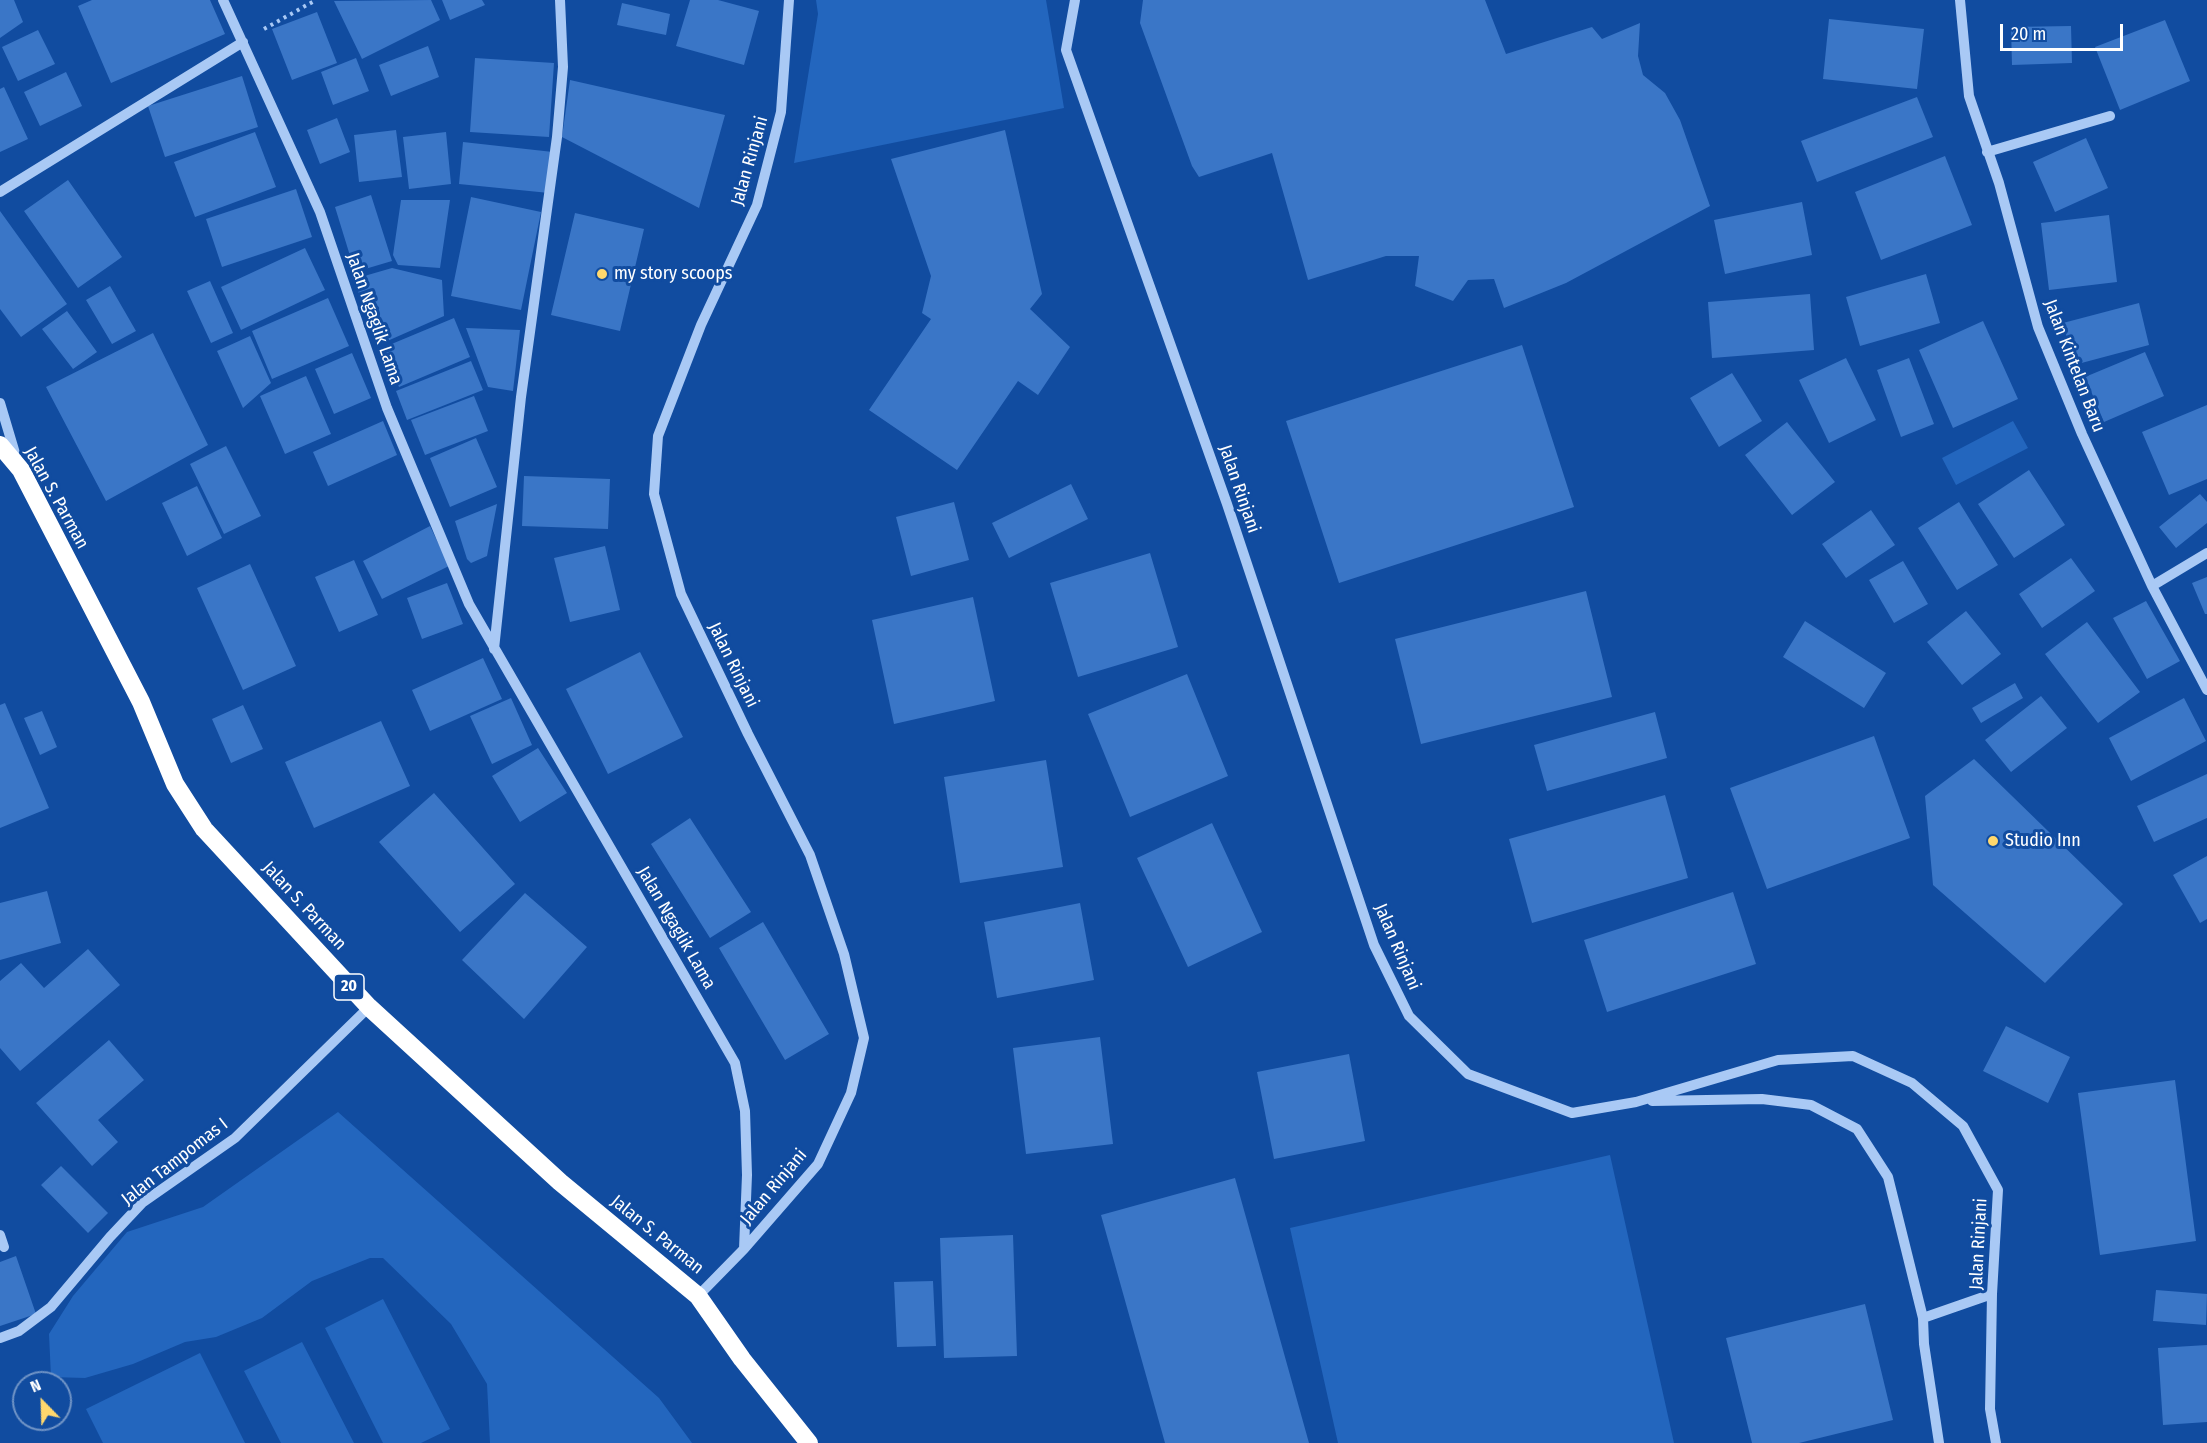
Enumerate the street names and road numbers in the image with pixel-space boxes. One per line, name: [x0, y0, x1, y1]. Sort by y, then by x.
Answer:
street label: Jalan Rinjani: [727, 114, 773, 208]
street label: Jalan Ngaglik Lama: [341, 250, 407, 388]
street label: Jalan Kintelan Baru: [2039, 297, 2109, 435]
street label: Jalan Rinjani: [1214, 442, 1264, 536]
street label: Jalan S. Parman: [19, 443, 93, 553]
street label: Jalan Rinjani: [703, 619, 763, 711]
street label: Jalan S. Parman: [257, 857, 351, 955]
street label: Jalan Ngaglik Lama: [632, 863, 720, 993]
street label: Jalan Rinjani: [1369, 900, 1425, 994]
road number: 20: [334, 974, 364, 1000]
street label: Jalan Tampomas I: [118, 1114, 232, 1210]
street label: Jalan Rinjani: [736, 1145, 812, 1229]
street label: Jalan S. Parman: [606, 1191, 708, 1279]
street label: Jalan Rinjani: [1966, 1198, 1992, 1290]

